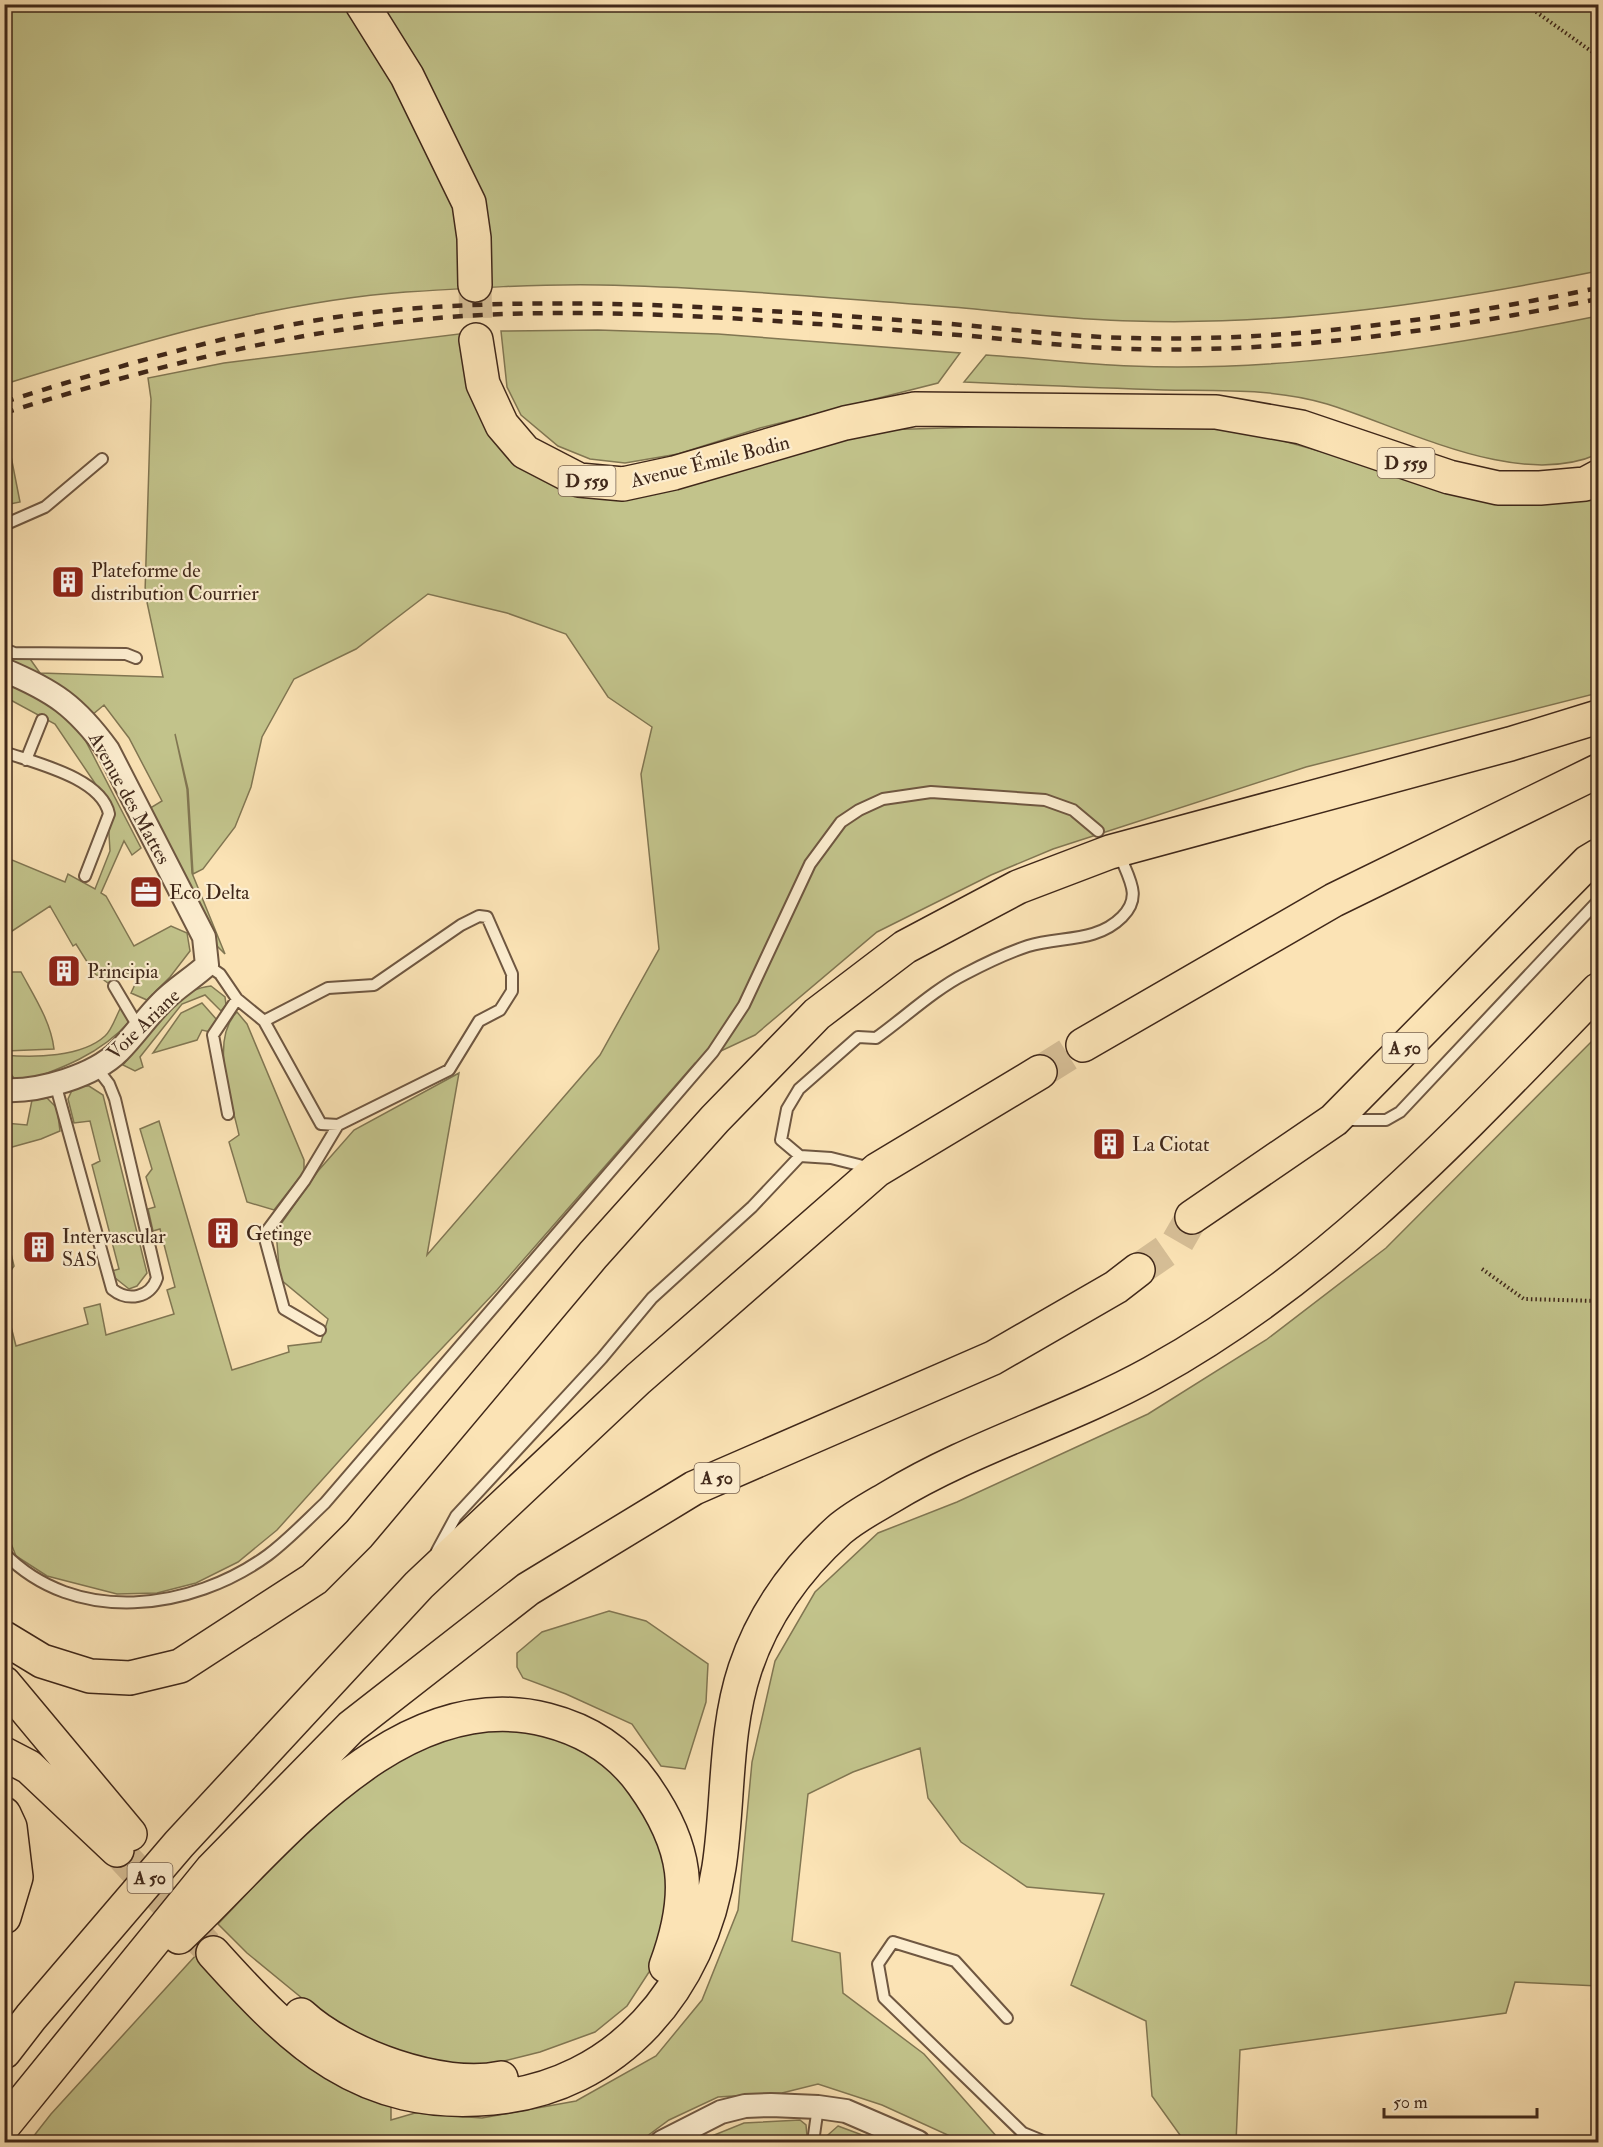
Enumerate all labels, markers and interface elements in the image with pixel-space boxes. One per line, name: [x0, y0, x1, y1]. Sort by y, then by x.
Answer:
street label: Avenue Émile Bodin: [627, 429, 792, 494]
road number: D 559: [1378, 448, 1434, 478]
road number: D 559: [558, 466, 616, 496]
place label: Plateforme de distribution Courrier: [91, 558, 259, 606]
building icon: Plateforme de distribution Courrier: [50, 564, 86, 600]
street label: Avenue des Mattes: [83, 727, 176, 869]
office icon: Eco Delta: [128, 874, 164, 910]
place label: Eco Delta: [169, 880, 250, 905]
building icon: Principia: [46, 953, 82, 989]
place label: Principia: [87, 959, 159, 985]
street label: Voie Ariane: [101, 983, 185, 1065]
road number: A 50: [1382, 1033, 1428, 1063]
building icon: La Ciotat: [1091, 1126, 1127, 1162]
place label: La Ciotat: [1132, 1132, 1210, 1157]
building icon: Getinge: [205, 1215, 241, 1251]
place label: Getinge: [246, 1221, 312, 1246]
place label: Intervascular SAS: [62, 1224, 166, 1272]
building icon: Intervascular SAS: [21, 1229, 57, 1265]
road number: A 50: [694, 1463, 740, 1493]
road number: A 50: [128, 1863, 172, 1893]
scale bar: [1384, 2081, 1537, 2119]
text: 50 m: [1393, 2091, 1428, 2114]

